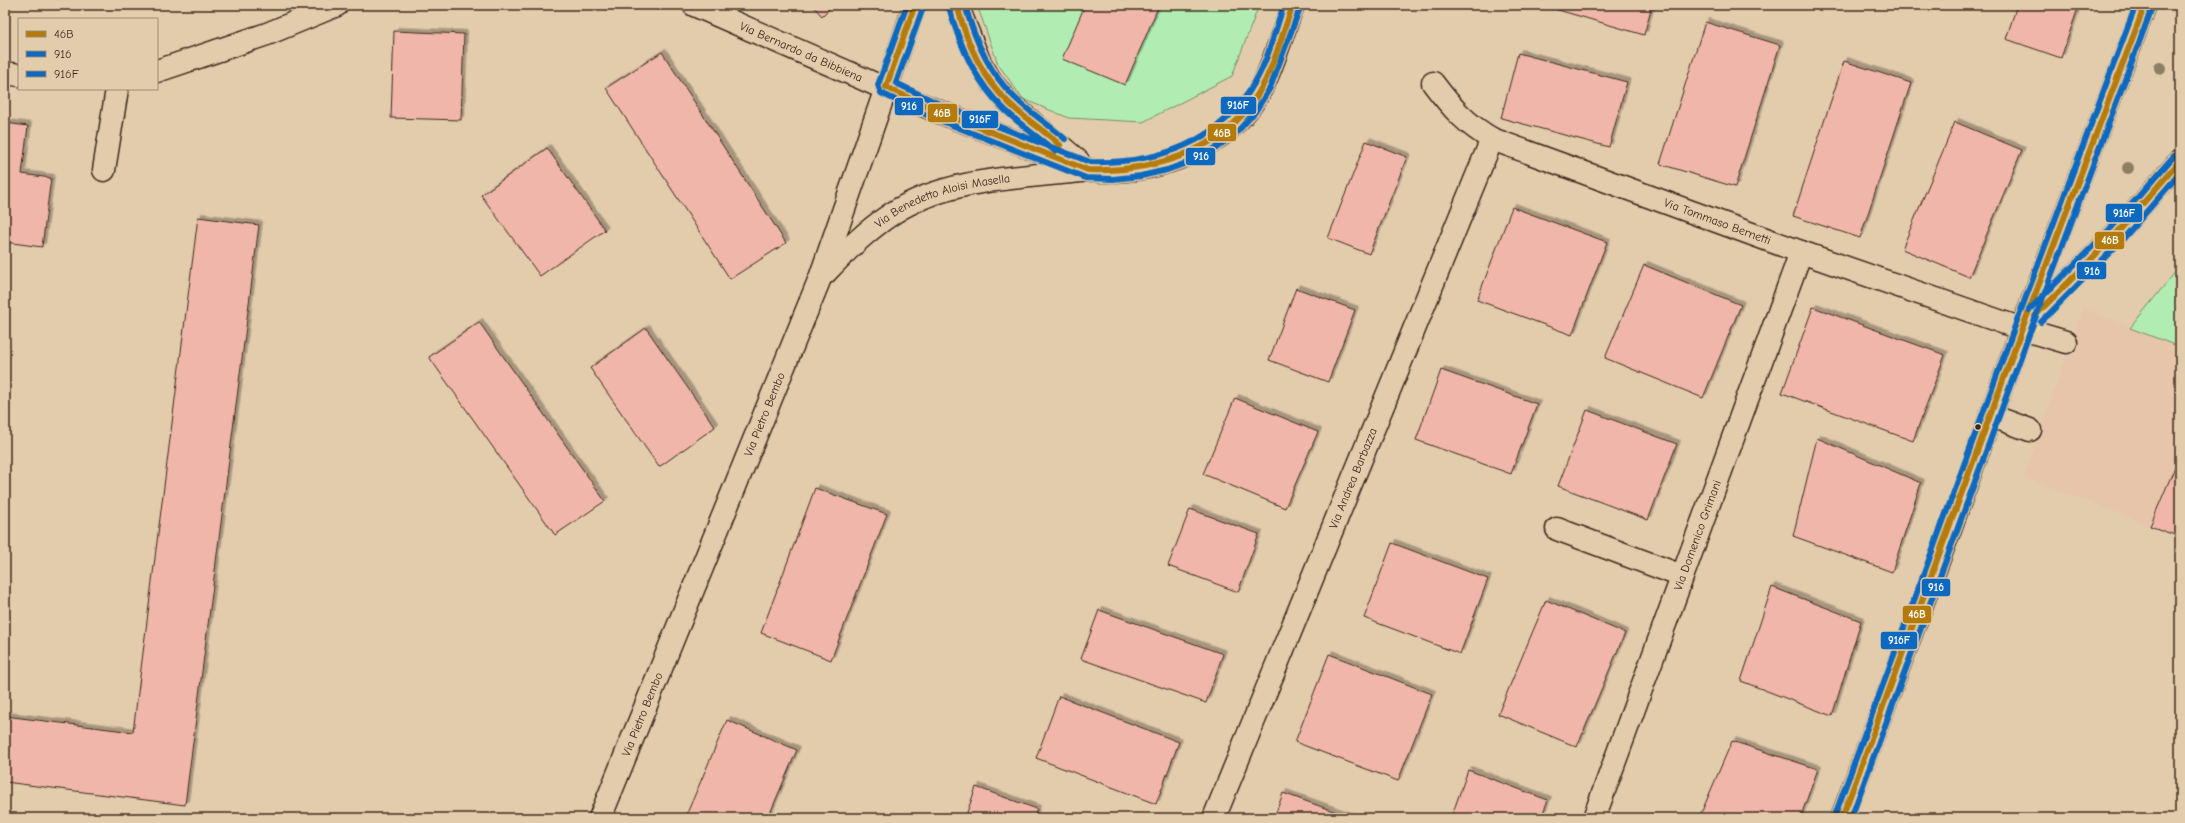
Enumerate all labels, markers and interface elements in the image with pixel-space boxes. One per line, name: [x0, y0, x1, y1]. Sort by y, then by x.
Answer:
legend: [18, 18, 158, 90]
street label: Via Bernardo da Bibbiena: [738, 19, 865, 85]
text: 46B: [54, 27, 74, 41]
text: 916: [54, 47, 72, 61]
text: 916F: [54, 67, 79, 81]
line badge: 916F: [1220, 96, 1257, 115]
line badge: 916: [894, 97, 924, 116]
text: 916F: [1227, 99, 1250, 112]
text: 916: [901, 100, 917, 113]
line badge: 46B: [927, 103, 958, 123]
text: 46B: [933, 107, 951, 120]
line badge: 916F: [961, 110, 999, 129]
text: 916F: [969, 113, 992, 126]
line badge: 46B: [1207, 123, 1237, 142]
text: 46B: [1213, 127, 1231, 140]
line badge: 916: [1185, 147, 1216, 166]
text: 916: [1193, 150, 1209, 163]
street label: Via Benedetto Aloisi Masella: [872, 171, 1011, 231]
street label: Via Tommaso Bernetti: [1662, 195, 1773, 247]
line badge: 916F: [2105, 203, 2143, 223]
text: 916F: [2113, 207, 2136, 220]
line badge: 46B: [2094, 231, 2125, 250]
text: 46B: [2101, 234, 2119, 247]
line badge: 916: [2076, 261, 2107, 280]
text: 916: [2084, 265, 2100, 278]
street label: Via Pietro Bembo: [741, 370, 788, 458]
unlabelled marker: [1973, 422, 1983, 432]
street label: Via Andrea Barbazza: [1326, 426, 1380, 531]
street label: Via Domenico Grimani: [1671, 478, 1724, 592]
line badge: 916: [1921, 578, 1951, 597]
text: 916: [1928, 581, 1944, 594]
line badge: 46B: [1902, 605, 1932, 624]
text: 46B: [1908, 608, 1926, 621]
line badge: 916F: [1880, 631, 1918, 650]
text: 916F: [1888, 634, 1911, 647]
street label: Via Pietro Bembo: [619, 670, 666, 758]

